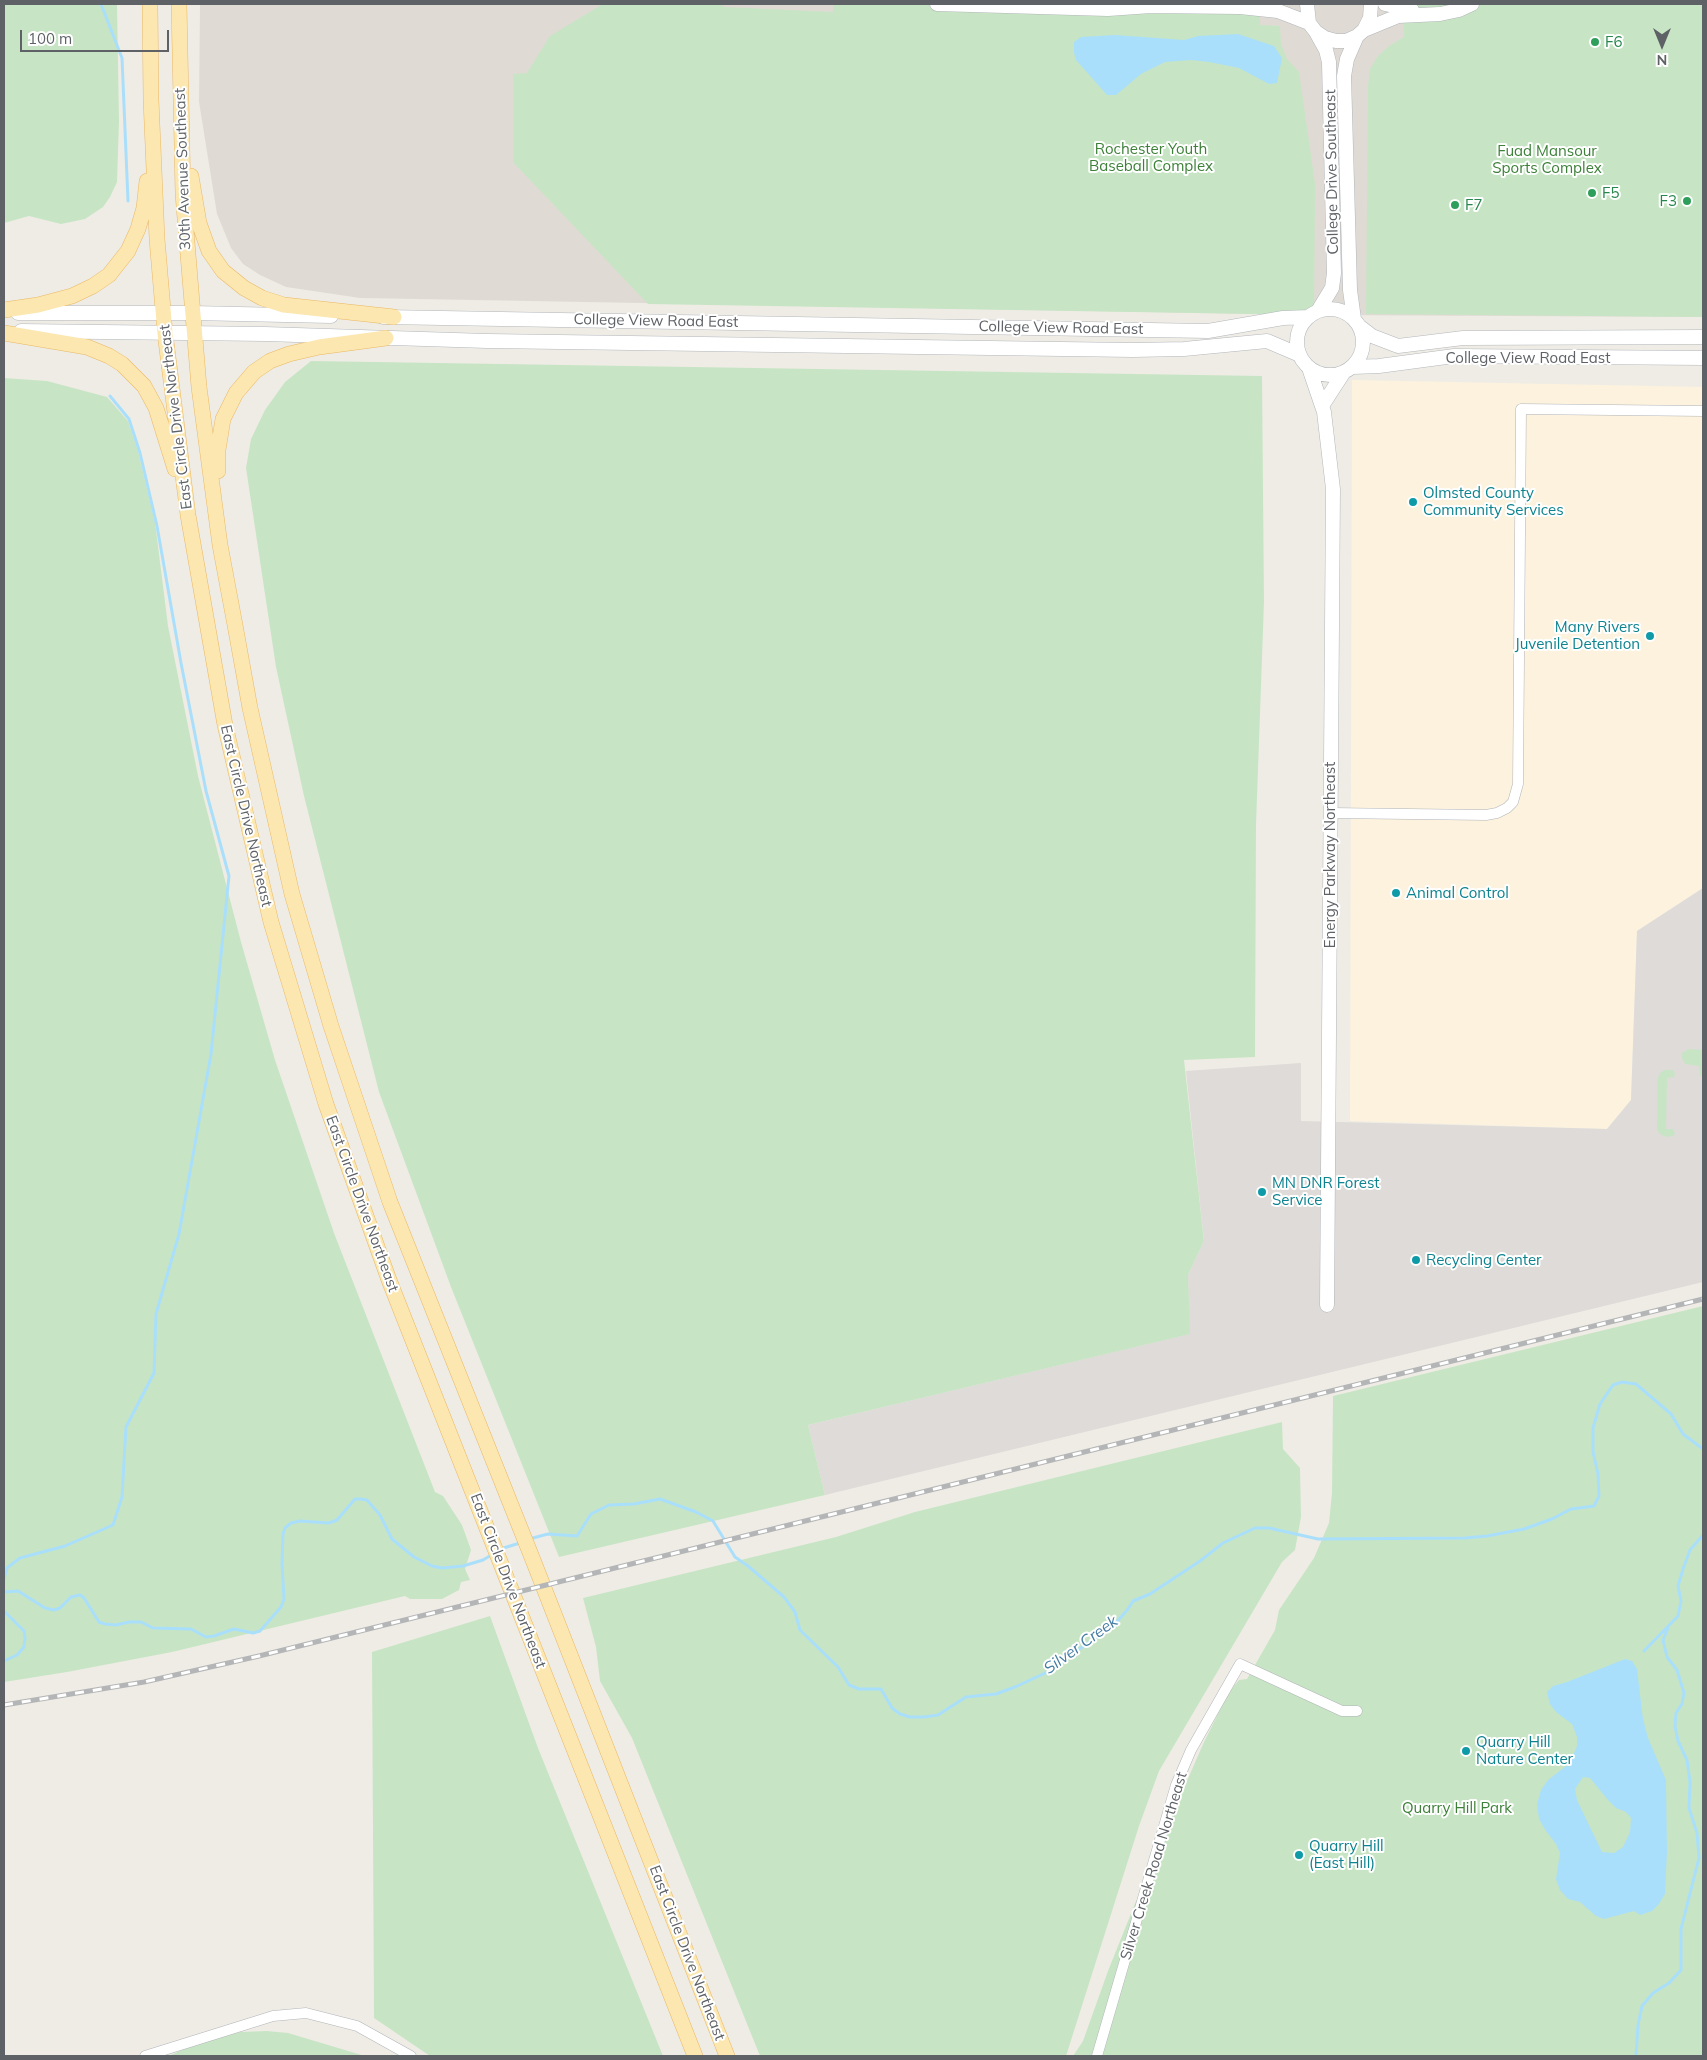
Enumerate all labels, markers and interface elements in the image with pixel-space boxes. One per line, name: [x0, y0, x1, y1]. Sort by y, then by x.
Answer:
scale bar: [22, 20, 171, 52]
north arrow: [1637, 20, 1687, 70]
text: 100 m: [28, 29, 72, 48]
place label: F6: [1605, 33, 1622, 51]
marker: F6: [1589, 36, 1601, 48]
text: N: [1657, 51, 1667, 69]
street label: 30th Avenue Southeast: [171, 87, 195, 251]
street label: College Drive Southeast: [1322, 89, 1342, 255]
park label: Rochester Youth Baseball Complex: [1089, 140, 1213, 175]
park label: Fuad Mansour Sports Complex: [1492, 142, 1602, 177]
place label: F5: [1602, 184, 1619, 202]
marker: F5: [1586, 187, 1598, 199]
place label: F3: [1660, 192, 1677, 210]
marker: F3: [1681, 195, 1693, 207]
place label: F7: [1465, 196, 1482, 214]
marker: F7: [1449, 199, 1461, 211]
street label: College View Road East: [573, 311, 739, 331]
street label: College View Road East: [978, 318, 1144, 338]
street label: East Circle Drive Northeast: [156, 324, 196, 510]
street label: College View Road East: [1446, 349, 1610, 367]
place label: Olmsted County Community Services: [1423, 484, 1564, 519]
marker: Olmsted County Community Services: [1407, 496, 1419, 508]
place label: Many Rivers Juvenile Detention: [1515, 618, 1640, 653]
marker: Many Rivers Juvenile Detention: [1644, 630, 1656, 642]
street label: East Circle Drive Northeast: [216, 723, 276, 909]
street label: Energy Parkway Northeast: [1321, 762, 1339, 948]
place label: Animal Control: [1406, 884, 1509, 902]
marker: Animal Control: [1390, 887, 1402, 899]
street label: East Circle Drive Northeast: [322, 1114, 402, 1294]
place label: MN DNR Forest Service: [1272, 1174, 1380, 1209]
marker: MN DNR Forest Service: [1256, 1186, 1268, 1198]
place label: Recycling Center: [1426, 1251, 1541, 1269]
marker: Recycling Center: [1410, 1254, 1422, 1266]
street label: East Circle Drive Northeast: [466, 1491, 550, 1671]
water label: Silver Creek: [1040, 1612, 1122, 1678]
place label: Quarry Hill Nature Center: [1476, 1733, 1573, 1768]
marker: Quarry Hill Nature Center: [1460, 1745, 1472, 1757]
street label: Silver Creek Road Northeast: [1117, 1770, 1191, 1962]
park label: Quarry Hill Park: [1402, 1799, 1512, 1817]
place label: Quarry Hill (East Hill): [1309, 1837, 1384, 1872]
marker: Quarry Hill (East Hill): [1293, 1849, 1305, 1861]
street label: East Circle Drive Northeast: [645, 1863, 729, 2043]

